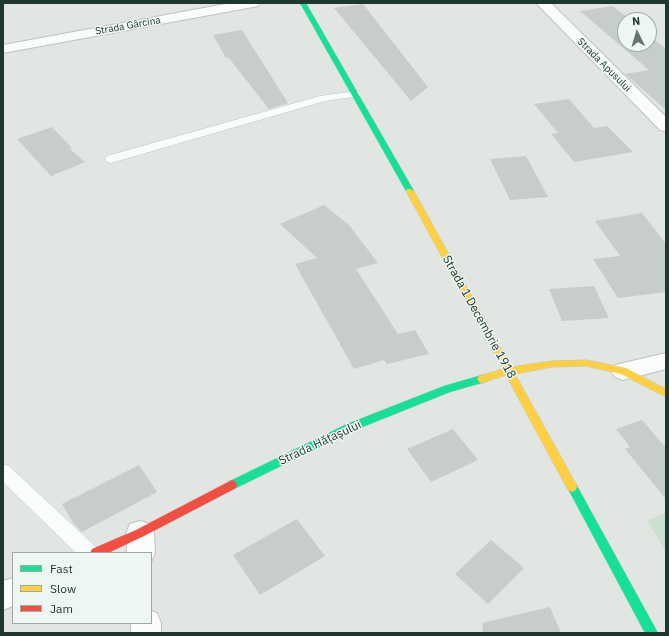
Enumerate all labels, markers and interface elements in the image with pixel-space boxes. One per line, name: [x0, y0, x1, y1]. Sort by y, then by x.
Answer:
north arrow: [617, 12, 657, 52]
street label: Strada Gârcina: [94, 14, 162, 38]
text: N: [631, 14, 641, 28]
street label: Strada Apusului: [575, 36, 633, 94]
street label: Strada 1 Decembrie 1918: [439, 253, 519, 381]
street label: Strada Hățașului: [276, 418, 364, 468]
legend: [12, 552, 152, 624]
text: Fast: [50, 561, 73, 576]
text: Slow: [50, 581, 76, 596]
text: Jam: [50, 601, 73, 616]

